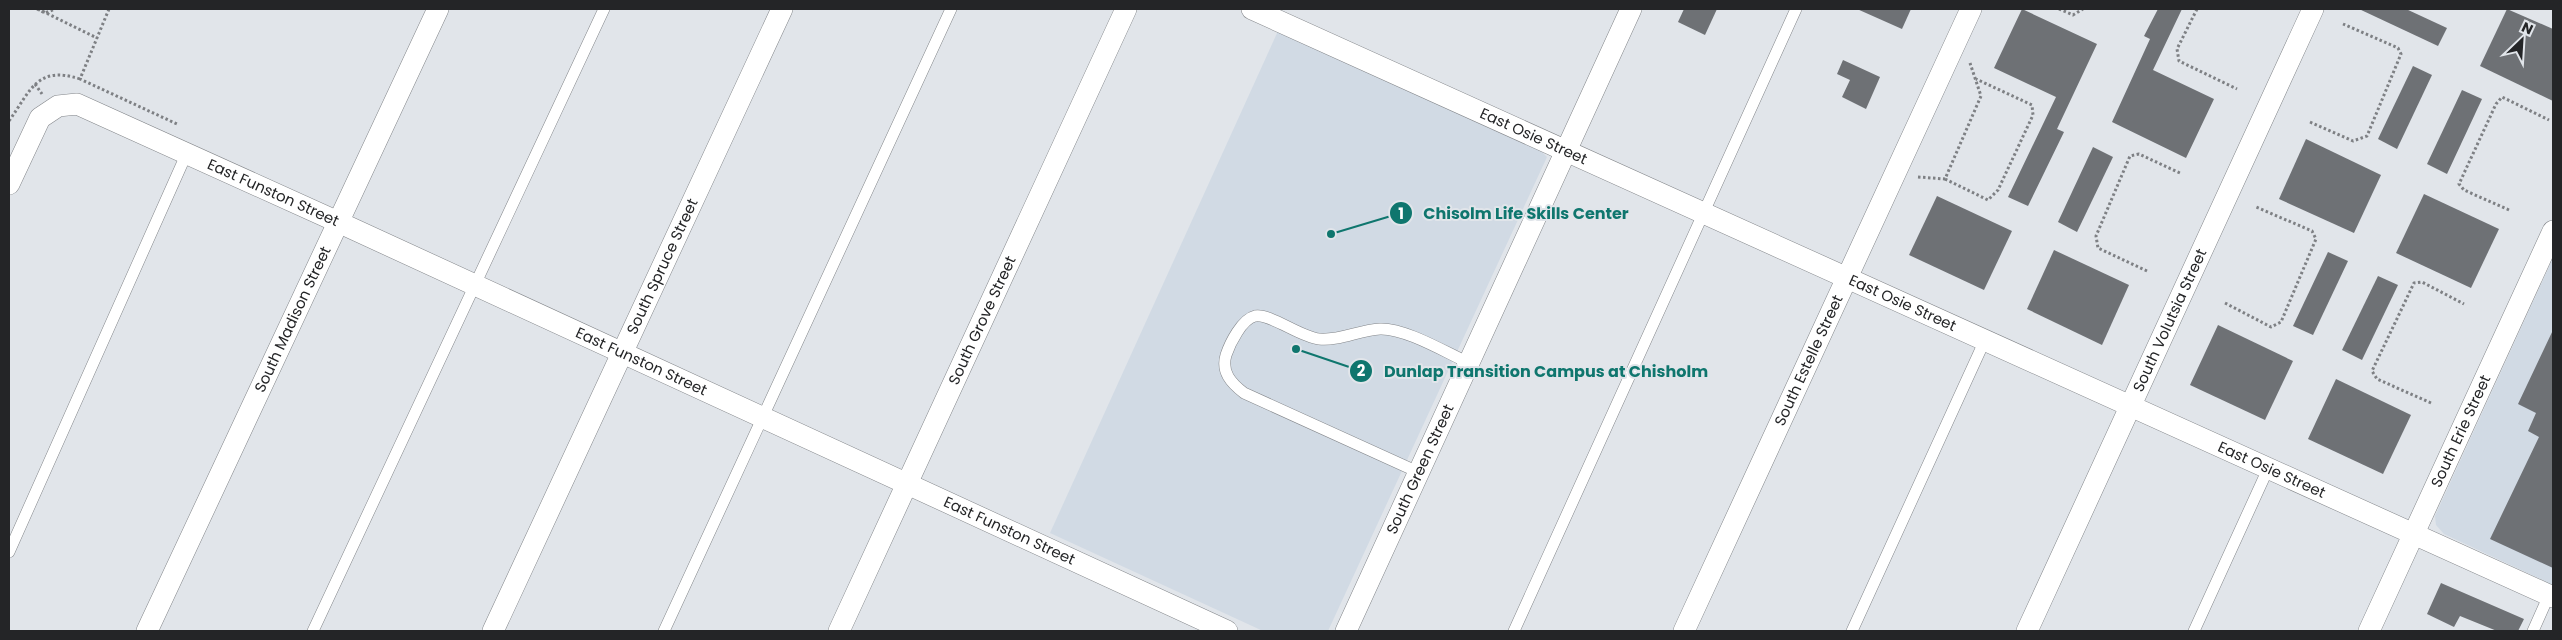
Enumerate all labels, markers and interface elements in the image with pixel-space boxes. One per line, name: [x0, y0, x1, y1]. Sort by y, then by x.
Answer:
north arrow: [2497, 15, 2547, 65]
text: N: [2518, 17, 2536, 40]
street label: East Osie Street: [1477, 102, 1591, 169]
street label: East Funston Street: [204, 153, 343, 231]
street label: South Spruce Street: [621, 195, 703, 338]
callout: Chisolm Life Skills Center: [1388, 198, 1639, 229]
text: Chisolm Life Skills Center: [1423, 202, 1629, 225]
text: 1: [1398, 203, 1404, 224]
street label: South Madison Street: [249, 243, 336, 396]
street label: South Volutsia Street: [2127, 245, 2211, 395]
street label: South Grove Street: [943, 252, 1021, 388]
street label: East Osie Street: [1846, 269, 1960, 336]
street label: South Estelle Street: [1769, 291, 1848, 429]
street label: East Funston Street: [572, 322, 711, 400]
callout: Dunlap Transition Campus at Chisholm: [1349, 355, 1718, 386]
text: 2: [1357, 360, 1366, 381]
text: Dunlap Transition Campus at Chisholm: [1384, 360, 1708, 383]
street label: South Erie Street: [2426, 371, 2495, 490]
street label: South Green Street: [1381, 401, 1459, 537]
street label: East Osie Street: [2215, 436, 2329, 503]
street label: East Funston Street: [940, 491, 1079, 570]

